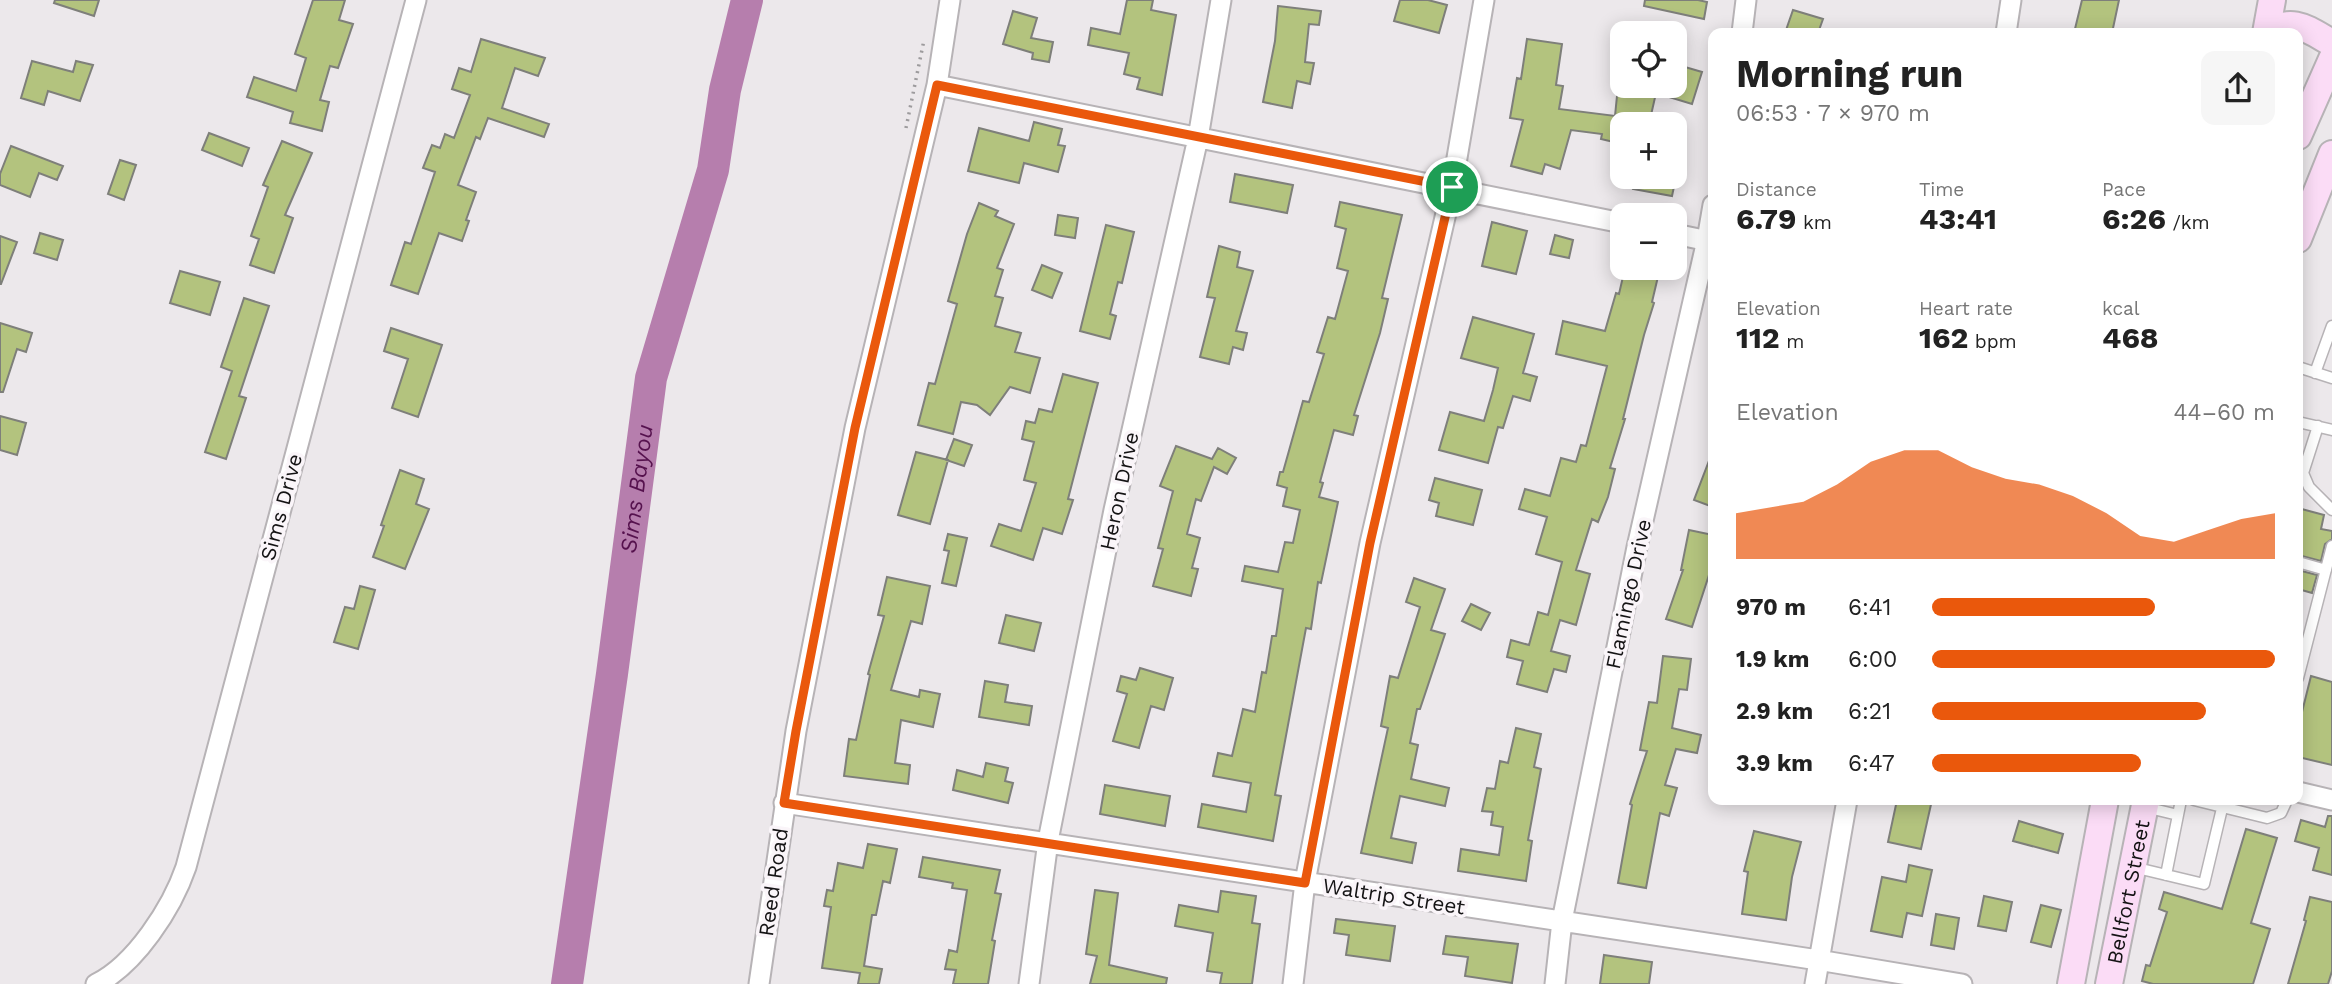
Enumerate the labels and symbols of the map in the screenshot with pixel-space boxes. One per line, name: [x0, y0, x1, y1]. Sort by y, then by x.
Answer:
pin: [1422, 157, 1482, 217]
water label: Sims Bayou: [615, 422, 658, 555]
street label: Heron Drive: [1094, 429, 1144, 553]
street label: Sims Drive: [255, 451, 307, 563]
street label: Flamingo Drive: [1600, 517, 1656, 671]
street label: Bellfort Street: [2101, 817, 2154, 966]
street label: Reed Road: [753, 826, 793, 938]
street label: Waltrip Street: [1321, 872, 1467, 920]

